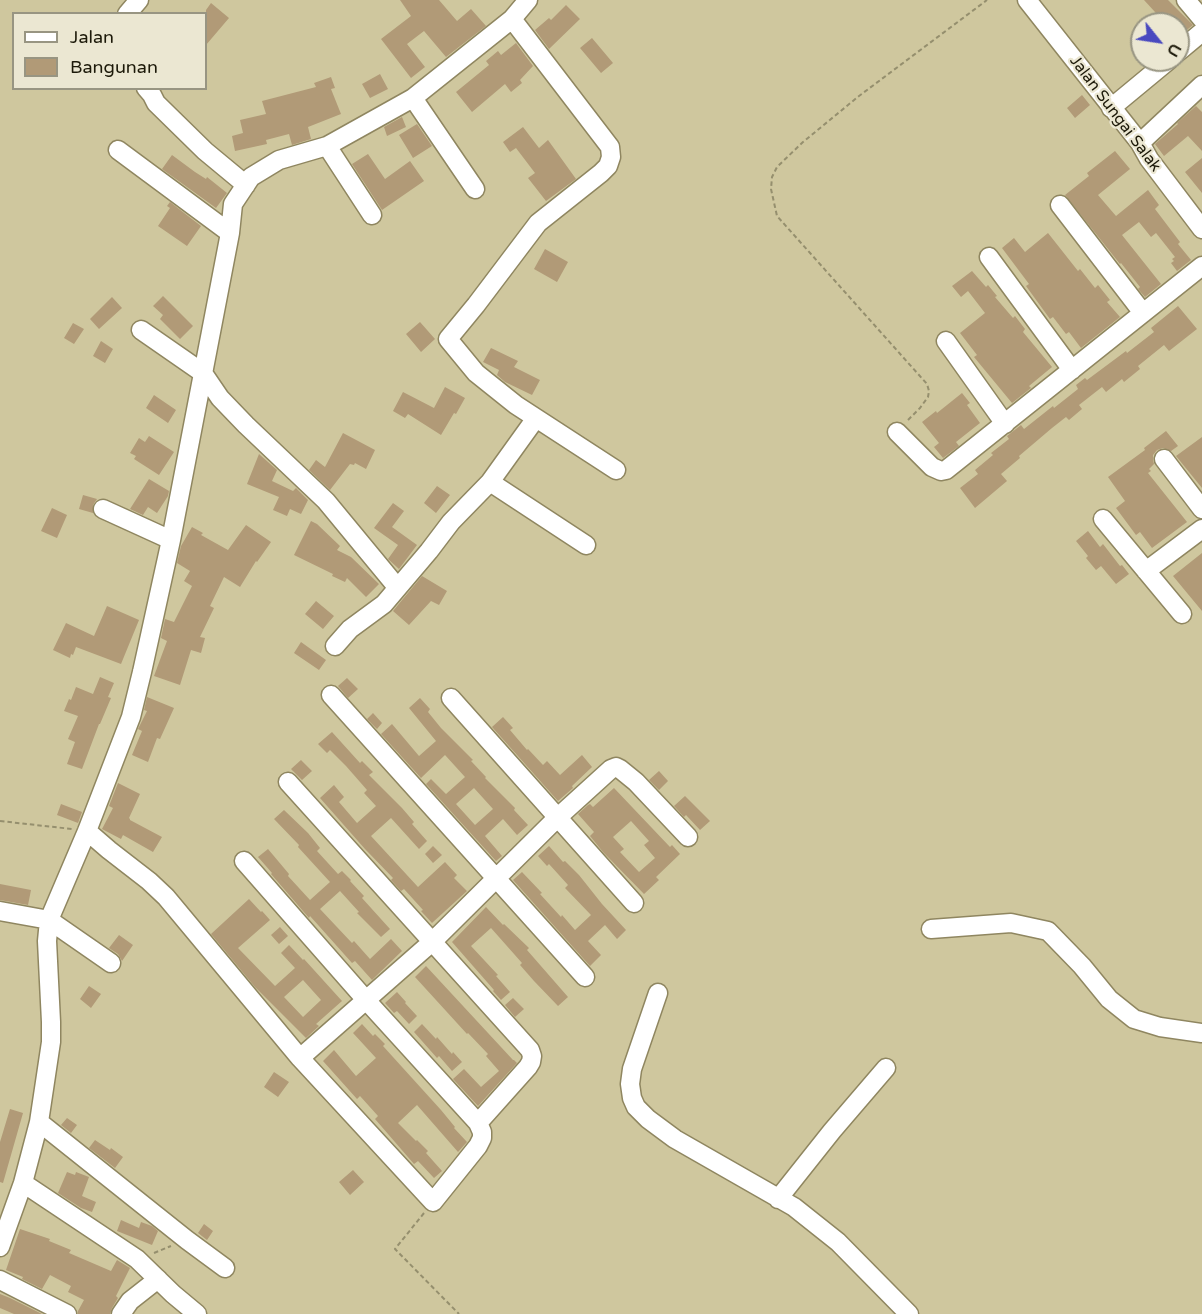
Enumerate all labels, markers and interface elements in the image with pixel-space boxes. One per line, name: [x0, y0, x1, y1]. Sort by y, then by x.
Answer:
legend: [12, 12, 207, 90]
north arrow: [1130, 12, 1190, 72]
text: Jalan: [70, 26, 114, 48]
text: U: [1162, 40, 1186, 60]
street label: Jalan Sungai Salak: [1065, 52, 1165, 176]
text: Bangunan: [70, 56, 158, 78]

